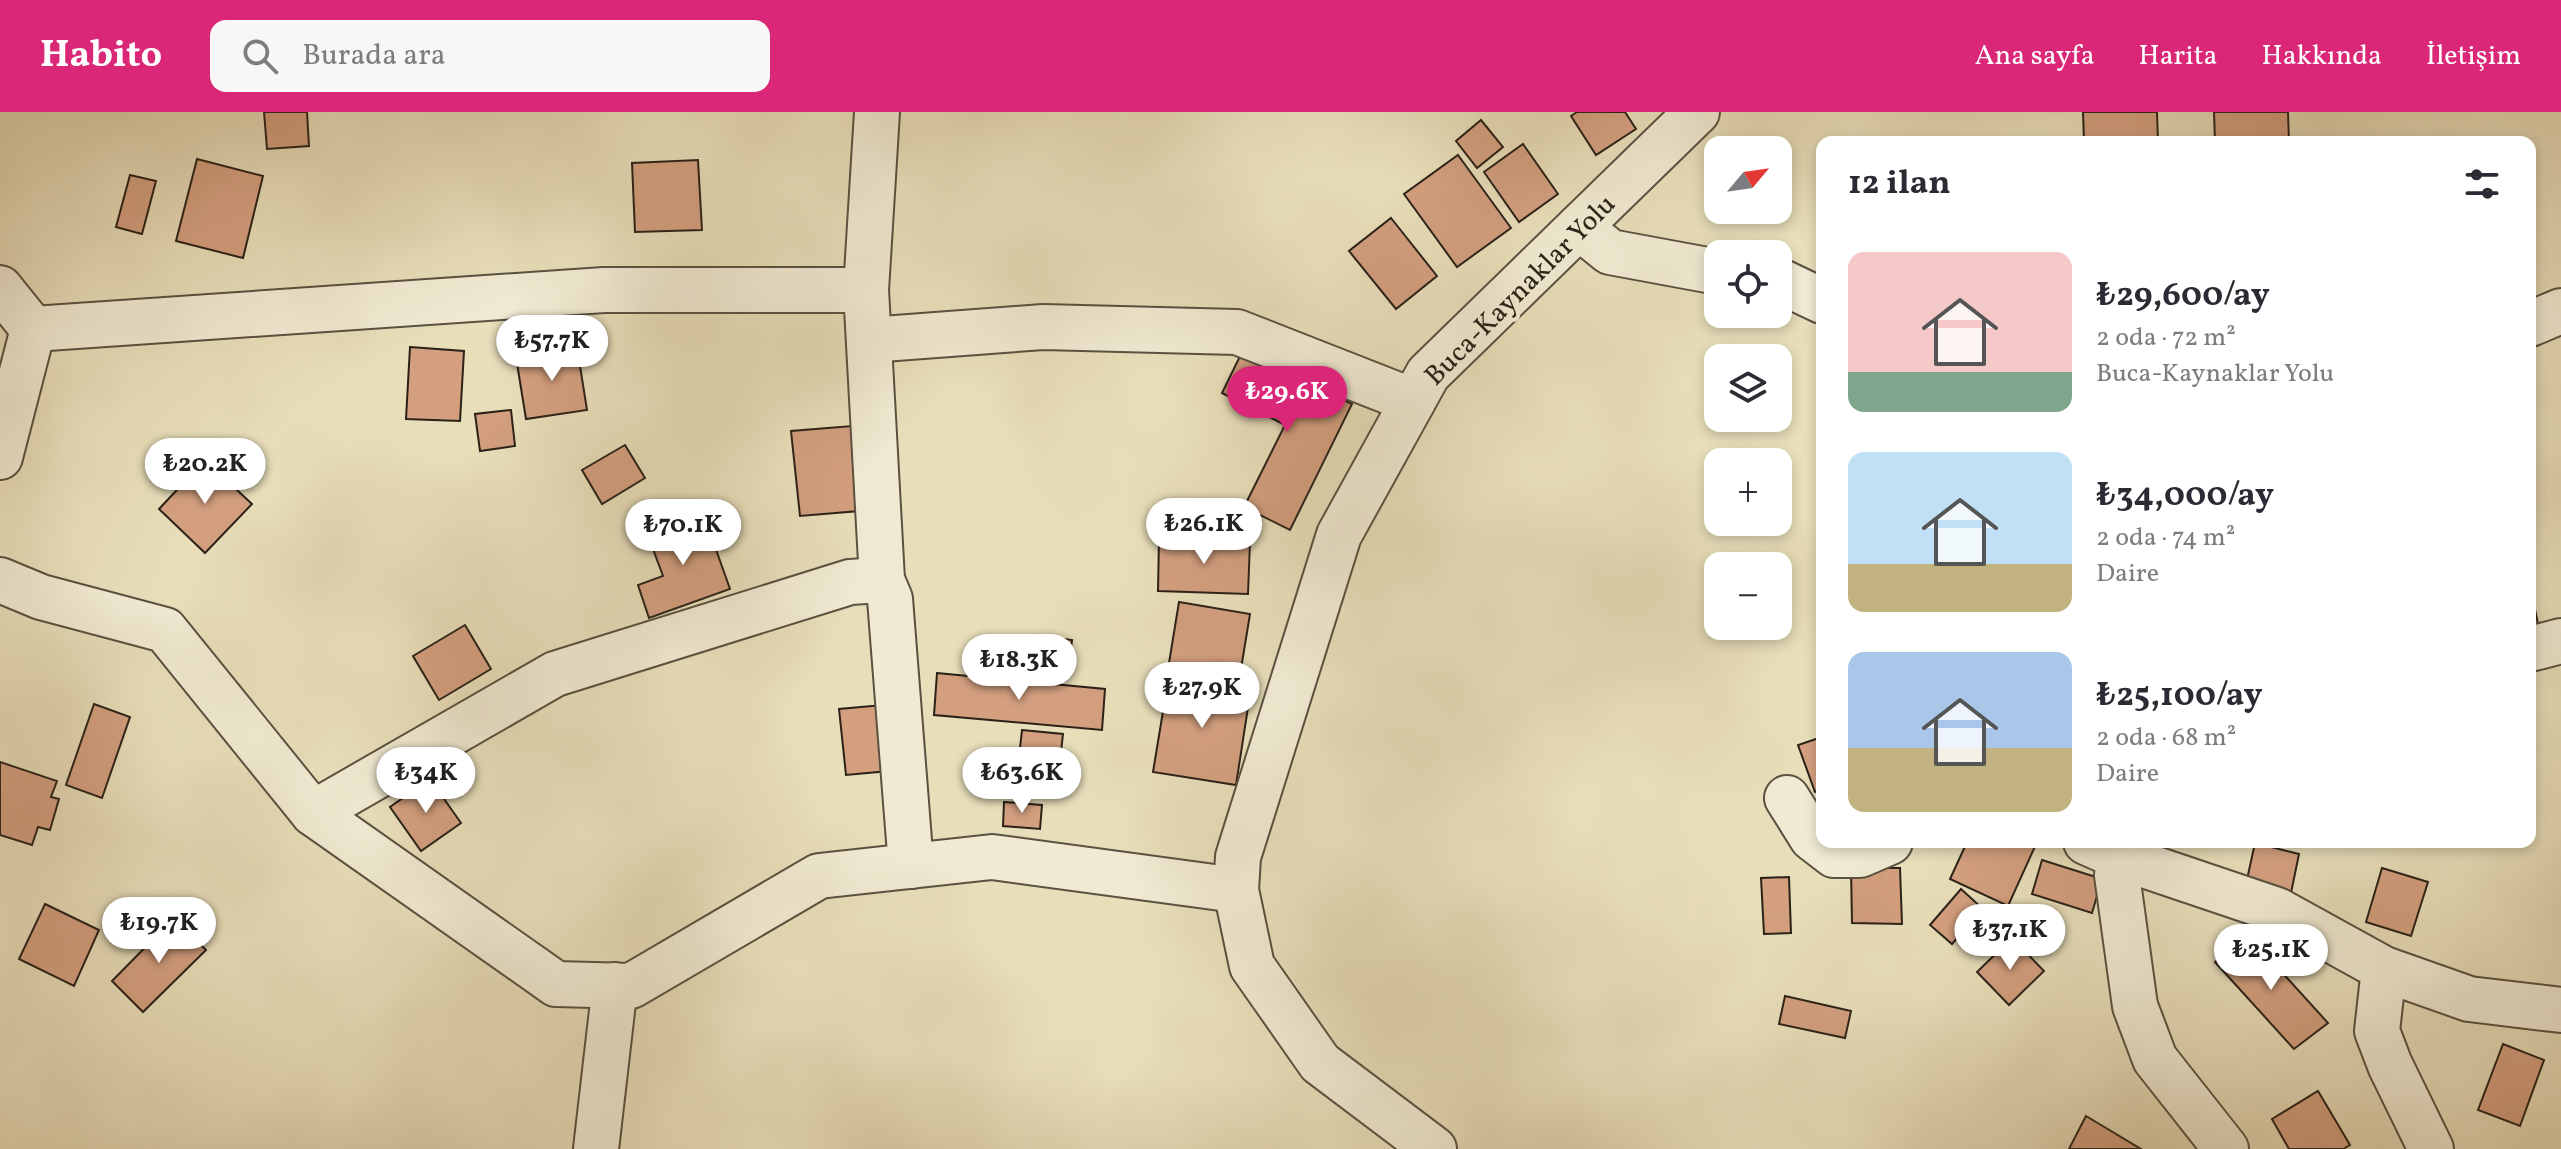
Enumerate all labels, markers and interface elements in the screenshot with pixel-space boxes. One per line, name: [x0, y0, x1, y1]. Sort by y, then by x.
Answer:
search box: [210, 20, 770, 92]
text: Habito: [40, 30, 162, 83]
icon: search: [238, 34, 282, 78]
text: Burada ara: [302, 35, 446, 77]
text: Ana sayfa: [1975, 37, 2095, 76]
text: Harita: [2139, 37, 2218, 76]
text: Hakkında: [2262, 37, 2382, 76]
text: İletişim: [2426, 37, 2521, 76]
north arrow: [1704, 136, 1792, 224]
map controls: [1704, 136, 1792, 640]
text: 12 ilan: [1848, 161, 1951, 208]
icon: filters: [2460, 162, 2504, 206]
street label: Buca-Kaynaklar Yolu: [1416, 186, 1625, 395]
button: locate: [1704, 240, 1792, 328]
text: ₺29,600/ay: [2096, 273, 2270, 320]
icon: home: [1912, 284, 2008, 380]
pin: ₺57.7K: [487, 315, 617, 383]
text: 2 oda · 72 m²: [2096, 320, 2236, 356]
text: ₺57.7K: [514, 323, 590, 359]
button: layers: [1704, 344, 1792, 432]
text: Buca-Kaynaklar Yolu: [2096, 356, 2334, 392]
pin: ₺29.6K: [1222, 366, 1352, 434]
text: ₺29.6K: [1245, 374, 1329, 410]
pin: ₺20.2K: [140, 438, 270, 506]
text: ₺20.2K: [163, 446, 247, 482]
button: +: [1704, 448, 1792, 536]
text: ₺34,000/ay: [2096, 473, 2274, 520]
icon: home: [1912, 484, 2008, 580]
pin: ₺26.1K: [1139, 498, 1269, 566]
pin: ₺70.1K: [618, 499, 748, 567]
text: ₺26.1K: [1164, 506, 1244, 542]
text: ₺70.1K: [643, 507, 723, 543]
text: 2 oda · 74 m²: [2096, 520, 2235, 556]
button: −: [1704, 552, 1792, 640]
text: Daire: [2096, 556, 2159, 592]
pin: ₺18.3K: [954, 634, 1084, 702]
text: ₺18.3K: [980, 642, 1058, 678]
pin: ₺27.9K: [1137, 662, 1267, 730]
text: ₺27.9K: [1163, 670, 1242, 706]
text: ₺25,100/ay: [2096, 673, 2262, 720]
icon: home: [1912, 684, 2008, 780]
text: 2 oda · 68 m²: [2096, 720, 2236, 756]
pin: ₺34K: [379, 747, 473, 815]
pin: ₺63.6K: [957, 747, 1087, 815]
text: ₺34K: [394, 755, 458, 791]
text: ₺63.6K: [980, 755, 1064, 791]
text: Daire: [2096, 756, 2159, 792]
pin: ₺19.7K: [94, 897, 224, 965]
pin: ₺37.1K: [1945, 904, 2075, 972]
text: ₺19.7K: [120, 905, 198, 941]
text: ₺37.1K: [1972, 912, 2048, 948]
pin: ₺25.1K: [2206, 924, 2336, 992]
text: ₺25.1K: [2232, 932, 2310, 968]

